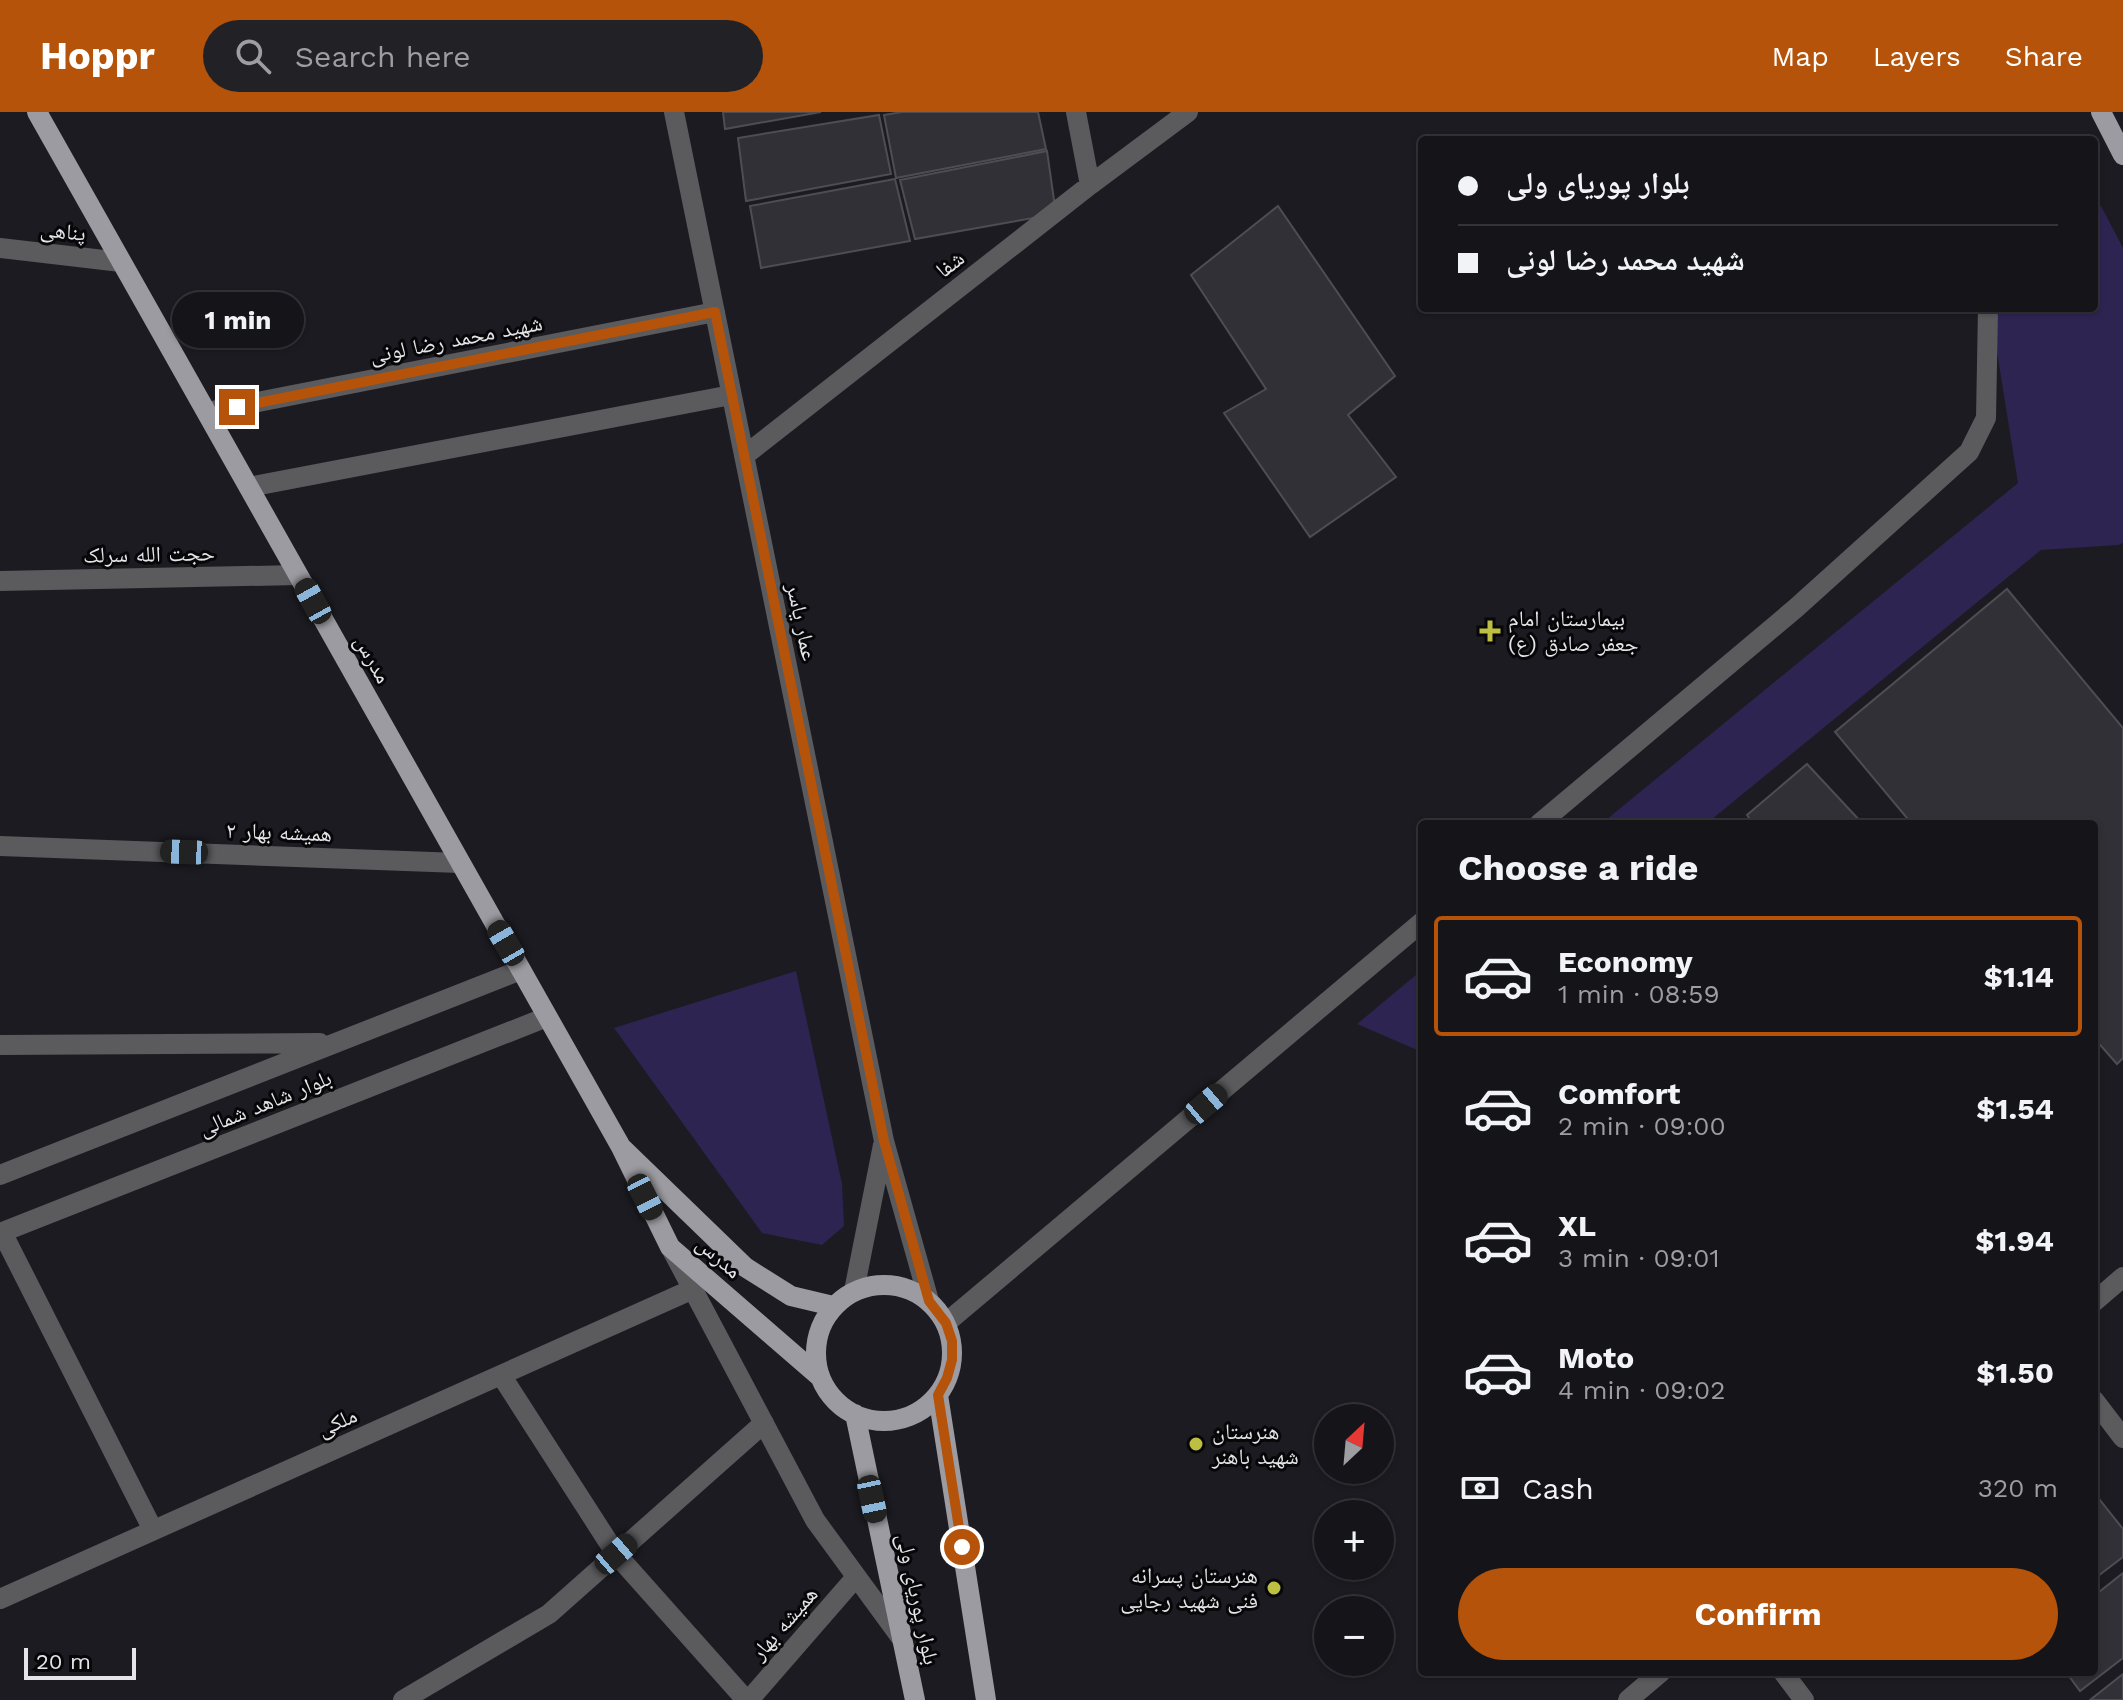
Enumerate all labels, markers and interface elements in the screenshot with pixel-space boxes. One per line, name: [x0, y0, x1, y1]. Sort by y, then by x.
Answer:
search box: [203, 20, 763, 92]
text: Hoppr: [40, 34, 155, 78]
icon: search: [231, 34, 275, 78]
text: Search here: [295, 39, 471, 74]
text: Map: [1772, 40, 1829, 73]
text: Layers: [1873, 40, 1961, 73]
text: Share: [2005, 40, 2083, 73]
text: بلوار پوریای ولی: [1506, 165, 1690, 200]
street label: پناهی: [39, 216, 87, 247]
text: شهید محمد رضا لونی: [1506, 242, 1745, 277]
street label: شفا: [931, 245, 969, 283]
callout: 1 min: [171, 291, 303, 347]
text: 1 min: [205, 305, 271, 335]
street label: شهید محمد رضا لونی: [368, 310, 545, 369]
route end: [219, 389, 255, 425]
street label: حجت الله سرلک: [83, 540, 215, 568]
car: [291, 574, 335, 628]
street label: عمار یاسر: [781, 580, 822, 663]
place label: بیمارستان امام جعفر صادق (ع): [1508, 606, 1638, 657]
marker: بیمارستان امام جعفر صادق (ع): [1479, 620, 1501, 642]
street label: مدرس: [349, 631, 396, 688]
street label: همیشه بهار ۲: [226, 818, 332, 846]
car: [160, 839, 208, 865]
text: Choose a ride: [1458, 847, 1698, 889]
car: [484, 916, 528, 970]
icon: car: [1462, 940, 1534, 1012]
text: Economy: [1558, 944, 1693, 979]
text: $1.14: [1984, 959, 2054, 994]
text: 1 min · 08:59: [1558, 979, 1719, 1009]
street label: بلوار شاهد شمالی: [195, 1065, 335, 1142]
icon: car: [1462, 1072, 1534, 1144]
text: Comfort: [1558, 1076, 1680, 1111]
car: [1180, 1079, 1232, 1129]
text: $1.54: [1976, 1091, 2054, 1126]
text: 2 min · 09:00: [1558, 1111, 1726, 1141]
car: [623, 1170, 667, 1224]
icon: car: [1462, 1204, 1534, 1276]
text: XL: [1558, 1208, 1596, 1243]
text: $1.94: [1975, 1223, 2054, 1258]
street label: مدرس: [691, 1231, 747, 1284]
text: 3 min · 09:01: [1558, 1243, 1720, 1273]
icon: car: [1462, 1336, 1534, 1408]
text: Moto: [1558, 1340, 1634, 1375]
text: $1.50: [1976, 1355, 2054, 1390]
text: 4 min · 09:02: [1558, 1375, 1725, 1405]
street label: ملکی: [313, 1402, 361, 1443]
north arrow: [1314, 1404, 1394, 1484]
map controls: [1314, 1404, 1394, 1676]
place label: هنرستان شهید باهنر: [1211, 1419, 1299, 1469]
marker: هنرستان شهید باهنر: [1187, 1435, 1205, 1453]
icon: cash: [1458, 1466, 1502, 1510]
text: Cash: [1522, 1471, 1594, 1506]
car: [855, 1473, 889, 1525]
text: 320 m: [1978, 1473, 2058, 1503]
button: +: [1314, 1500, 1394, 1580]
car: [590, 1529, 642, 1579]
route start: [944, 1529, 980, 1565]
street label: بلوار پوریای ولی: [891, 1531, 944, 1667]
place label: هنرستان پسرانه فنی شهید رجایی: [1120, 1563, 1258, 1614]
button: Confirm: [1458, 1568, 2058, 1660]
marker: هنرستان پسرانه فنی شهید رجایی: [1265, 1579, 1283, 1597]
street label: همیشه بهار: [745, 1581, 823, 1665]
button: −: [1314, 1596, 1394, 1676]
scale bar: [24, 1644, 136, 1680]
text: 20 m: [36, 1649, 91, 1674]

